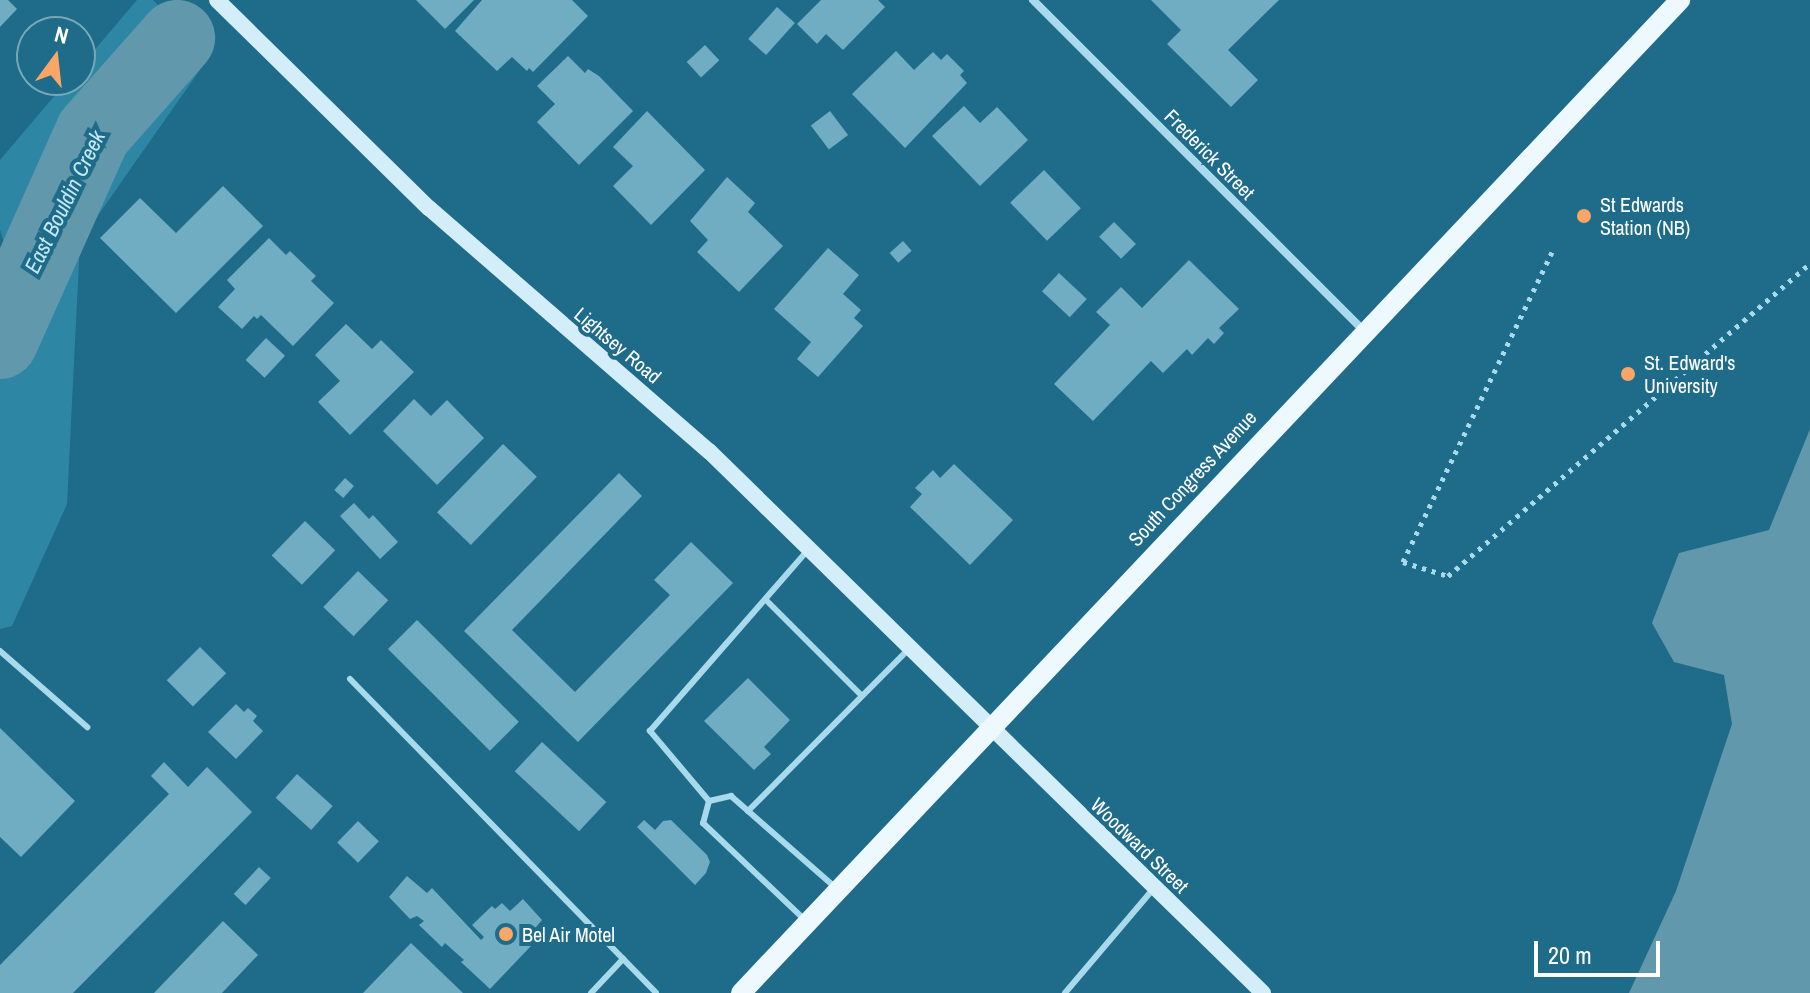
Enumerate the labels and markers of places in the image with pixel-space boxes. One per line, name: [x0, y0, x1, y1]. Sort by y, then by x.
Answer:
place label: St Edwards Station (NB): [1600, 192, 1690, 239]
marker: St Edwards Station (NB): [1575, 207, 1593, 225]
place label: St. Edward's University: [1644, 350, 1736, 397]
marker: St. Edward's University: [1619, 365, 1637, 383]
place label: Bel Air Motel: [522, 922, 616, 946]
marker: Bel Air Motel: [497, 925, 515, 943]

